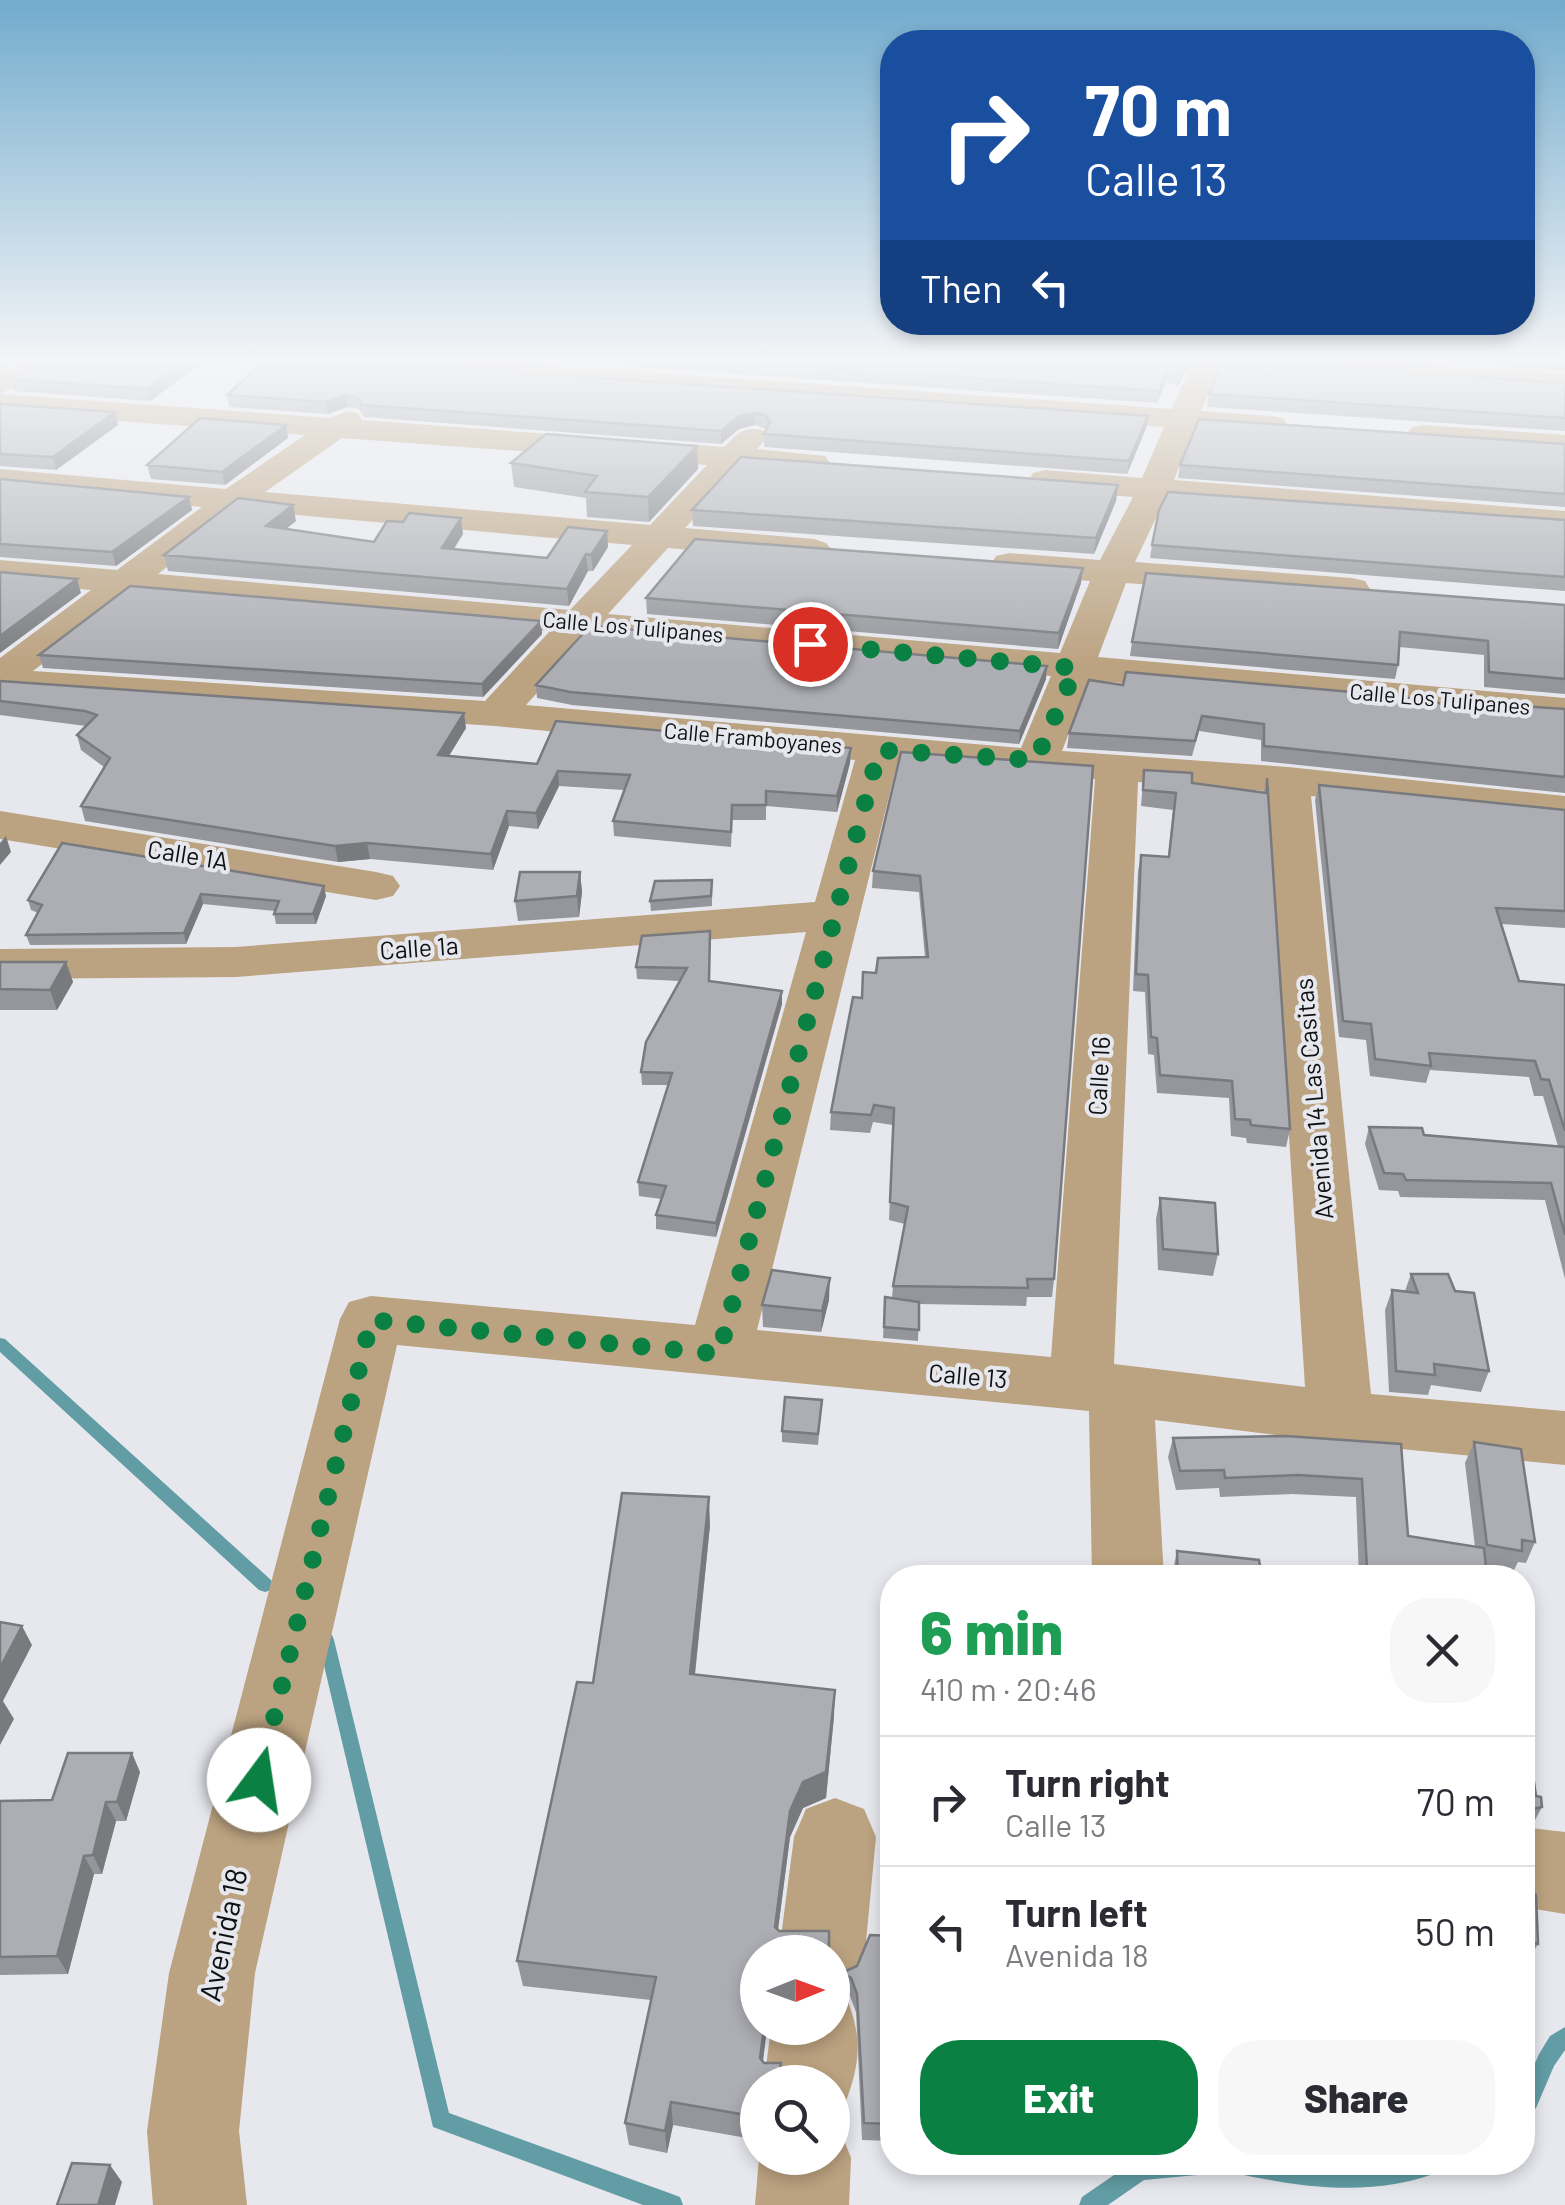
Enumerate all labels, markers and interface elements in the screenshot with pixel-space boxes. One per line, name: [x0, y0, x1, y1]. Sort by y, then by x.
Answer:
text: 70 m: [1085, 66, 1232, 150]
icon: right: [920, 70, 1050, 200]
text: Calle 13: [1085, 151, 1228, 205]
icon: left: [1023, 260, 1078, 315]
text: Then: [920, 265, 1003, 311]
pin: [768, 602, 853, 687]
street label: Calle Los Tulipanes: [542, 605, 725, 647]
icon: arrive: [783, 617, 838, 672]
street label: Calle Los Tulipanes: [1349, 677, 1532, 719]
street label: Calle Framboyanes: [663, 716, 843, 758]
street label: Calle 1A: [146, 833, 231, 875]
street label: Calle 1a: [378, 929, 459, 965]
street label: Avenida 14 Las Casitas: [1288, 977, 1338, 1221]
street label: Calle 16: [1081, 1036, 1115, 1116]
street label: Calle 13: [927, 1357, 1009, 1393]
text: 6 min: [920, 1595, 1063, 1667]
button: close: [1390, 1598, 1495, 1703]
text: 410 m · 20:46: [920, 1669, 1097, 1707]
position arrow: [207, 1728, 311, 1832]
text: Turn right: [1005, 1759, 1170, 1805]
icon: right: [920, 1774, 975, 1829]
text: 70 m: [1417, 1778, 1495, 1824]
text: Calle 13: [1005, 1805, 1106, 1843]
street label: Avenida 18: [190, 1865, 254, 2004]
text: Turn left: [1005, 1889, 1148, 1935]
icon: left: [920, 1904, 975, 1959]
text: 50 m: [1415, 1908, 1495, 1954]
north arrow: [740, 1935, 850, 2045]
map controls: [740, 1935, 850, 2175]
text: Avenida 18: [1005, 1935, 1149, 1973]
button: Exit: [920, 2040, 1198, 2155]
button: Share: [1218, 2040, 1495, 2155]
button: search: [740, 2065, 850, 2175]

